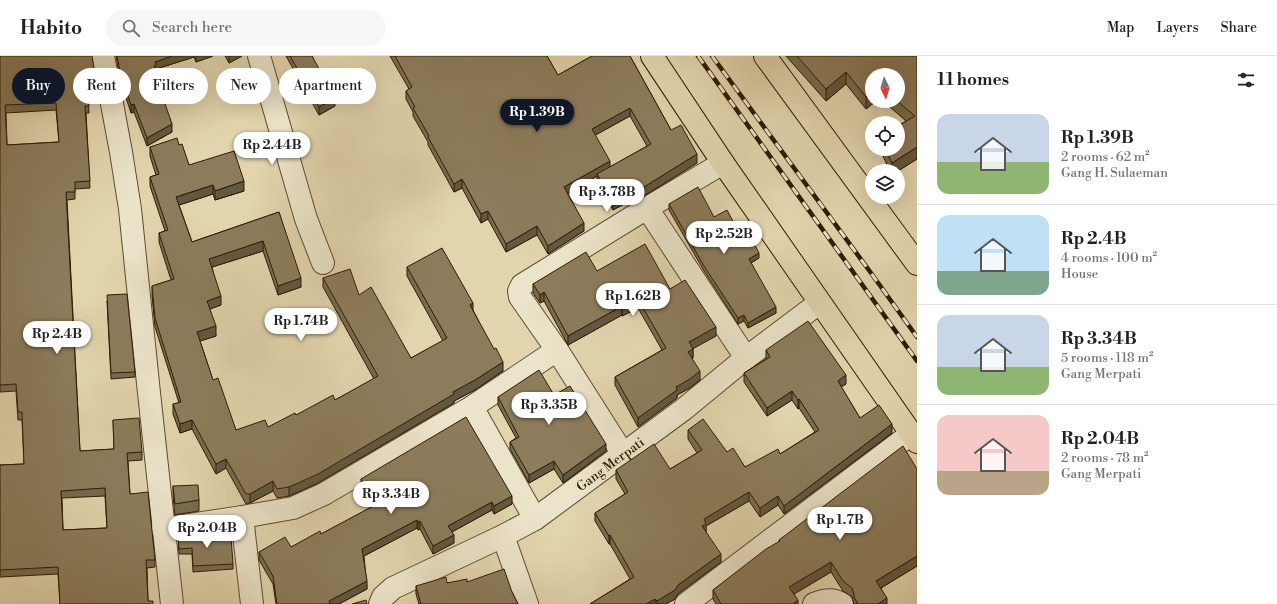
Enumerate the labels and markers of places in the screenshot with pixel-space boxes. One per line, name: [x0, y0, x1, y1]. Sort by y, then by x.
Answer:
pin: Rp 1.39B: [496, 99, 578, 133]
pin: Rp 2.44B: [231, 132, 313, 166]
pin: Rp 3.78B: [566, 179, 648, 213]
pin: Rp 2.52B: [683, 221, 765, 255]
pin: Rp 1.62B: [592, 283, 674, 317]
pin: Rp 1.74B: [260, 308, 342, 342]
pin: Rp 2.4B: [20, 321, 94, 355]
pin: Rp 3.35B: [508, 392, 590, 426]
pin: Rp 3.34B: [350, 481, 432, 515]
pin: Rp 1.7B: [803, 507, 877, 541]
pin: Rp 2.04B: [166, 515, 248, 549]

